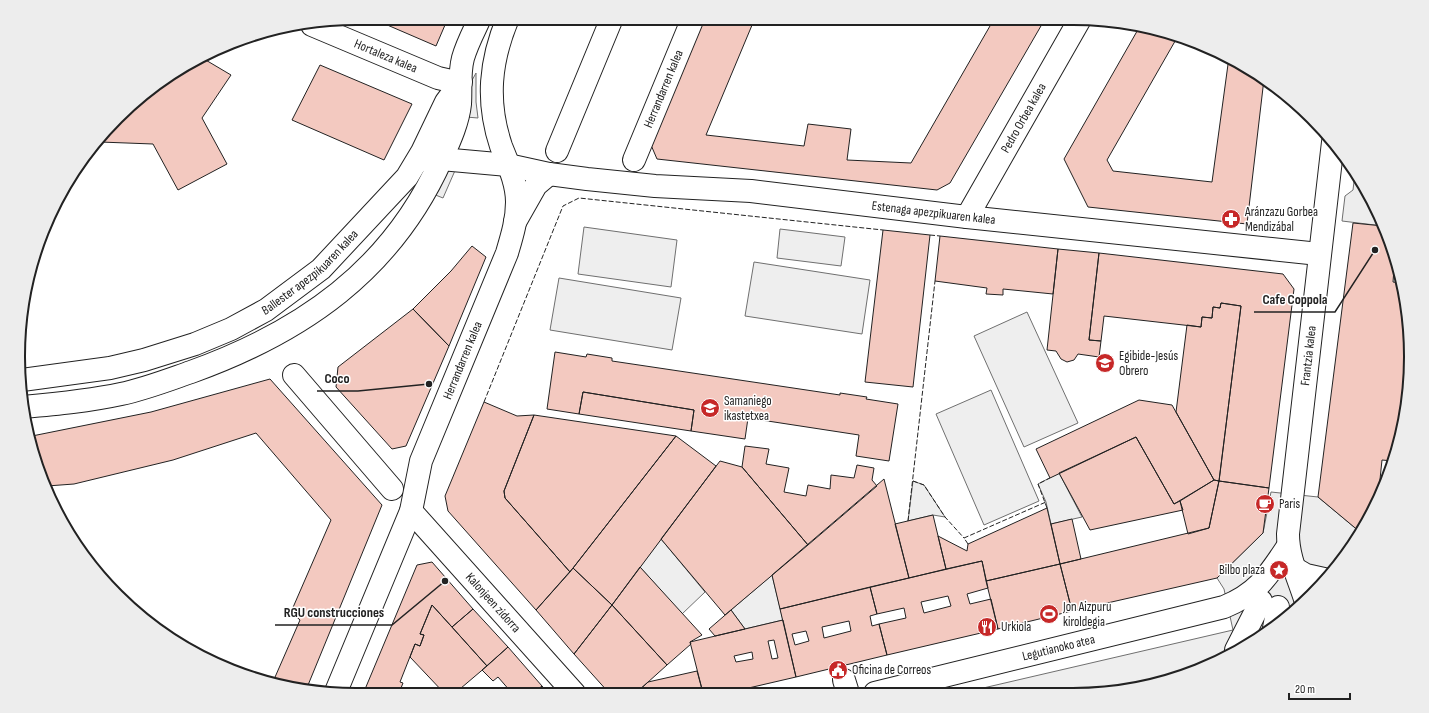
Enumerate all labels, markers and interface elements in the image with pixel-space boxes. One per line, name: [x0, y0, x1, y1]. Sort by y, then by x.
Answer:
street label: Hortaleza kalea: [352, 36, 420, 76]
street label: Herrandarren kalea: [640, 48, 687, 130]
street label: Pedro Orbea kalea: [997, 80, 1050, 156]
street label: Estenaga apezpikuaren kalea: [871, 198, 996, 228]
place label: Aránzazu Gorbea Mendizábal: [1244, 204, 1318, 235]
pharmacy icon: Aránzazu Gorbea Mendizábal: [1220, 208, 1242, 230]
street label: Ballester apezpikuaren kalea: [259, 226, 362, 319]
callout: Cafe Coppola: [1254, 286, 1335, 312]
text: Cafe Coppola: [1262, 291, 1328, 308]
street label: Herrandarren kalea: [439, 319, 486, 402]
street label: Frantzia kalea: [1297, 325, 1320, 386]
place label: Egibide-Jesús Obrero: [1119, 348, 1178, 379]
school or university icon: Egibide-Jesús Obrero: [1094, 352, 1116, 374]
callout: Coco: [317, 365, 358, 391]
text: Coco: [324, 370, 350, 387]
place label: Samaniego ikastetxea: [724, 393, 772, 424]
school or university icon: Samaniego ikastetxea: [699, 397, 721, 419]
cafe icon: Paris: [1254, 493, 1276, 515]
place label: Paris: [1279, 496, 1300, 512]
place icon: Bilbo plaza: [1268, 559, 1290, 581]
place label: Bilbo plaza: [1219, 562, 1265, 578]
street label: Kalonjeen zidorra: [462, 569, 524, 636]
callout: RGU construcciones: [275, 599, 392, 625]
place label: Jon Aizpuru kiroldegia: [1062, 599, 1111, 630]
sports icon: Jon Aizpuru kiroldegia: [1038, 603, 1060, 625]
text: RGU construcciones: [284, 604, 384, 621]
restaurant icon: Urkiola: [976, 616, 998, 638]
place label: Urkiola: [1001, 619, 1031, 635]
street label: Legutianoko atea: [1021, 631, 1097, 664]
public building icon: Oficina de Correos: [827, 659, 849, 681]
place label: Oficina de Correos: [852, 662, 932, 678]
scale bar: [1289, 675, 1350, 701]
text: 20 m: [1295, 682, 1315, 697]

